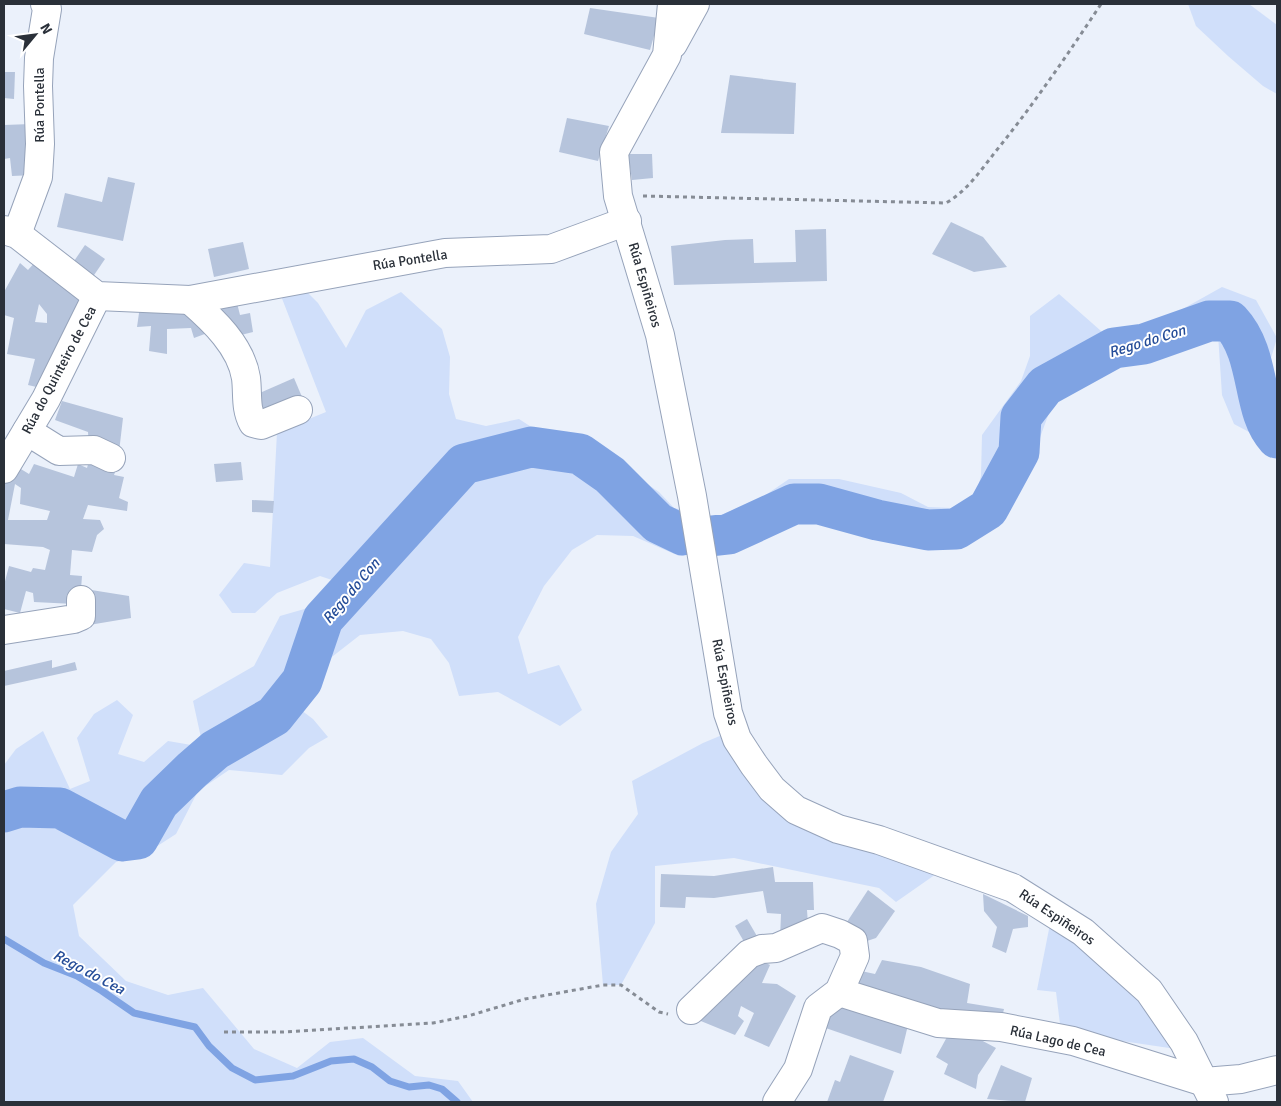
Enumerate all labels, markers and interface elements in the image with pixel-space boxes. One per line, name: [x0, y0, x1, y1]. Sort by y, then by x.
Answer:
north arrow: [10, 10, 60, 60]
text: N: [36, 21, 56, 37]
street label: Rúa Pontella: [31, 67, 48, 143]
street label: Rúa Espiñeiros: [625, 240, 665, 330]
street label: Rúa Pontella: [371, 246, 449, 274]
street label: Rúa do Quinteiro de Cea: [18, 303, 100, 437]
water label: Rego do Con: [1106, 321, 1188, 361]
water label: Rego do Con: [319, 554, 384, 627]
street label: Rúa Espiñeiros: [708, 637, 742, 727]
street label: Rúa Espiñeiros: [1016, 885, 1098, 949]
water label: Rego do Cea: [50, 946, 128, 999]
street label: Rúa Lago de Cea: [1008, 1022, 1108, 1060]

